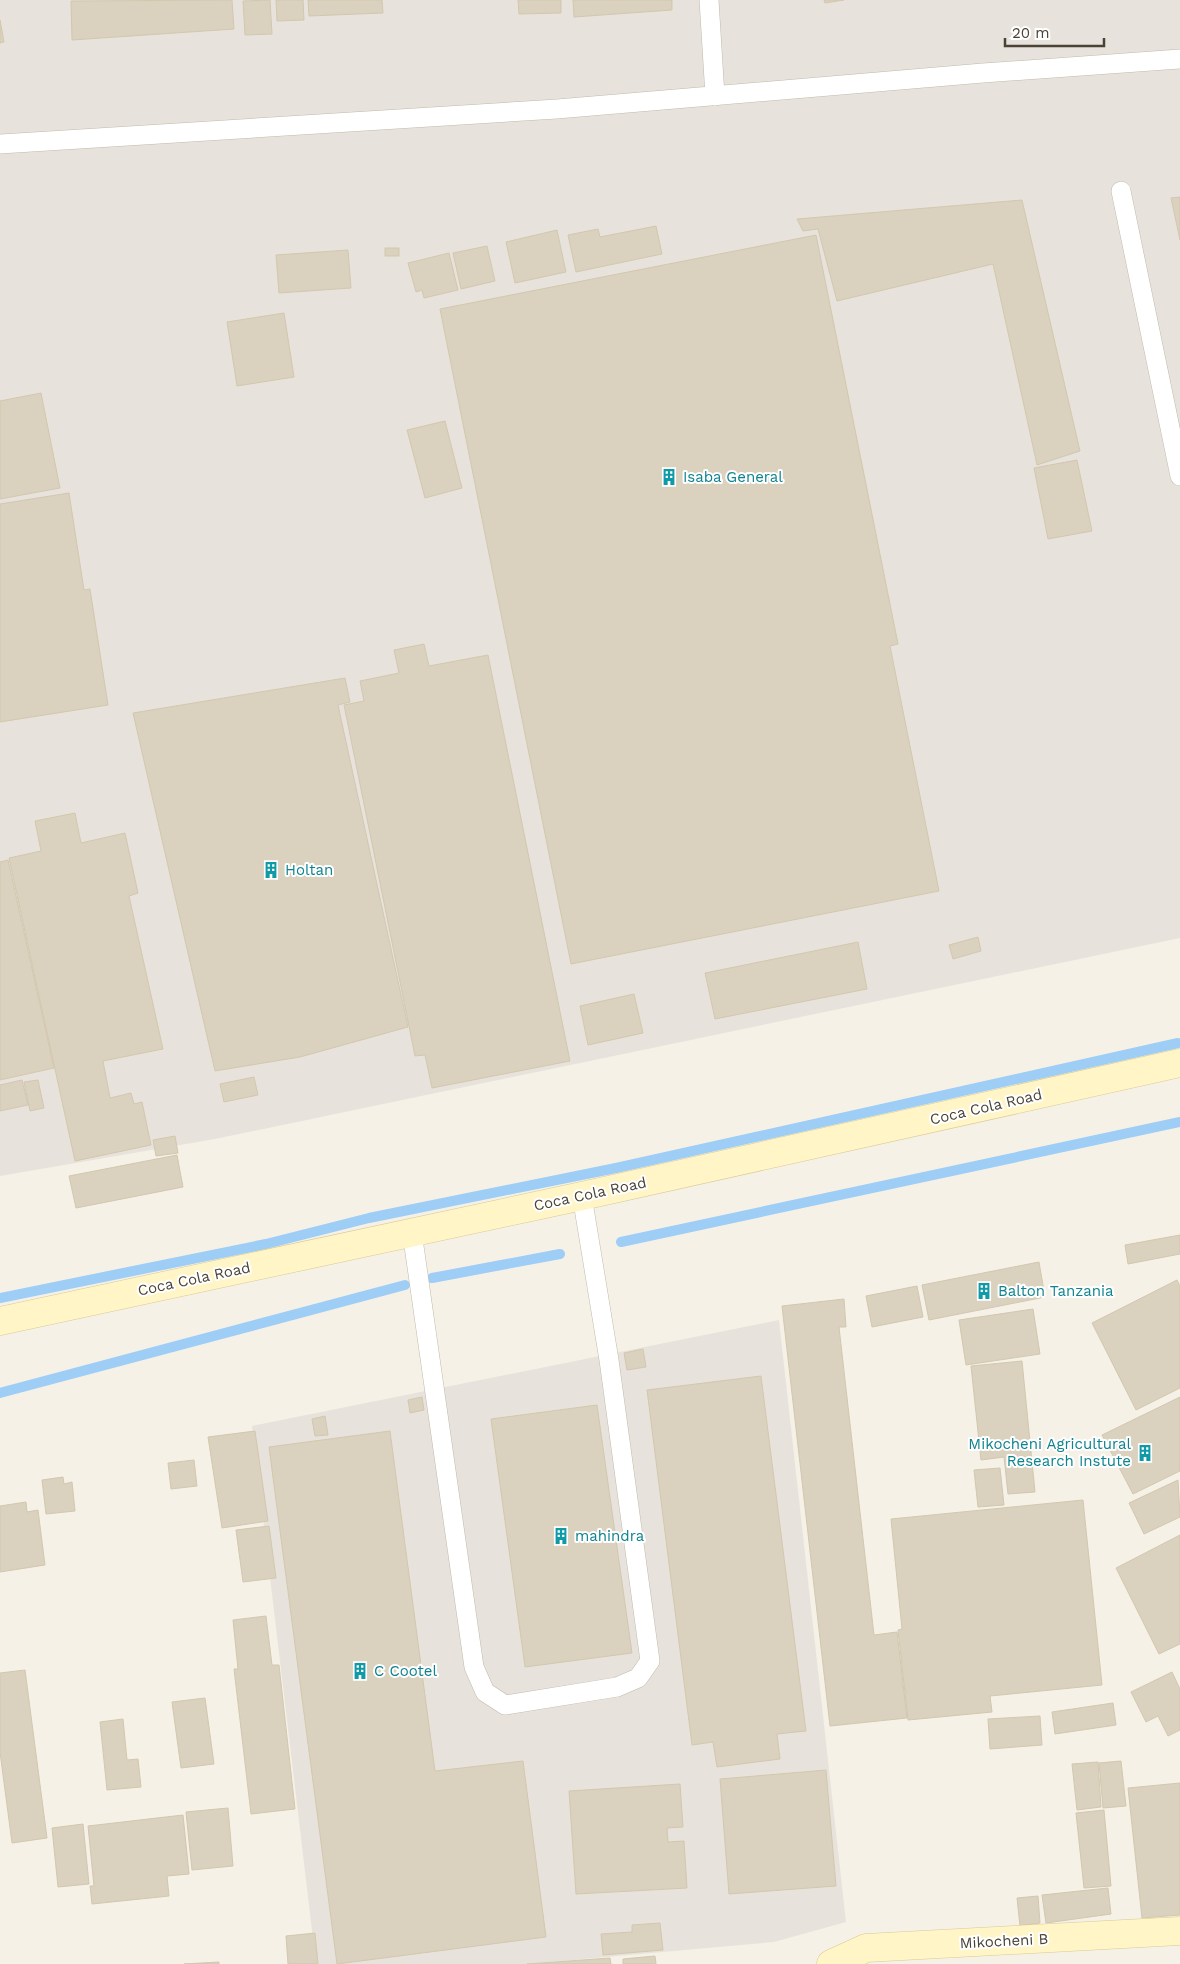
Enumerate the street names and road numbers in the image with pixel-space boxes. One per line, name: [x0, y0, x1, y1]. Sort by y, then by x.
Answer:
street label: Coca Cola Road: [928, 1085, 1044, 1129]
street label: Coca Cola Road: [532, 1173, 648, 1215]
street label: Coca Cola Road: [136, 1258, 252, 1300]
street label: Mikocheni B: [959, 1930, 1049, 1952]

